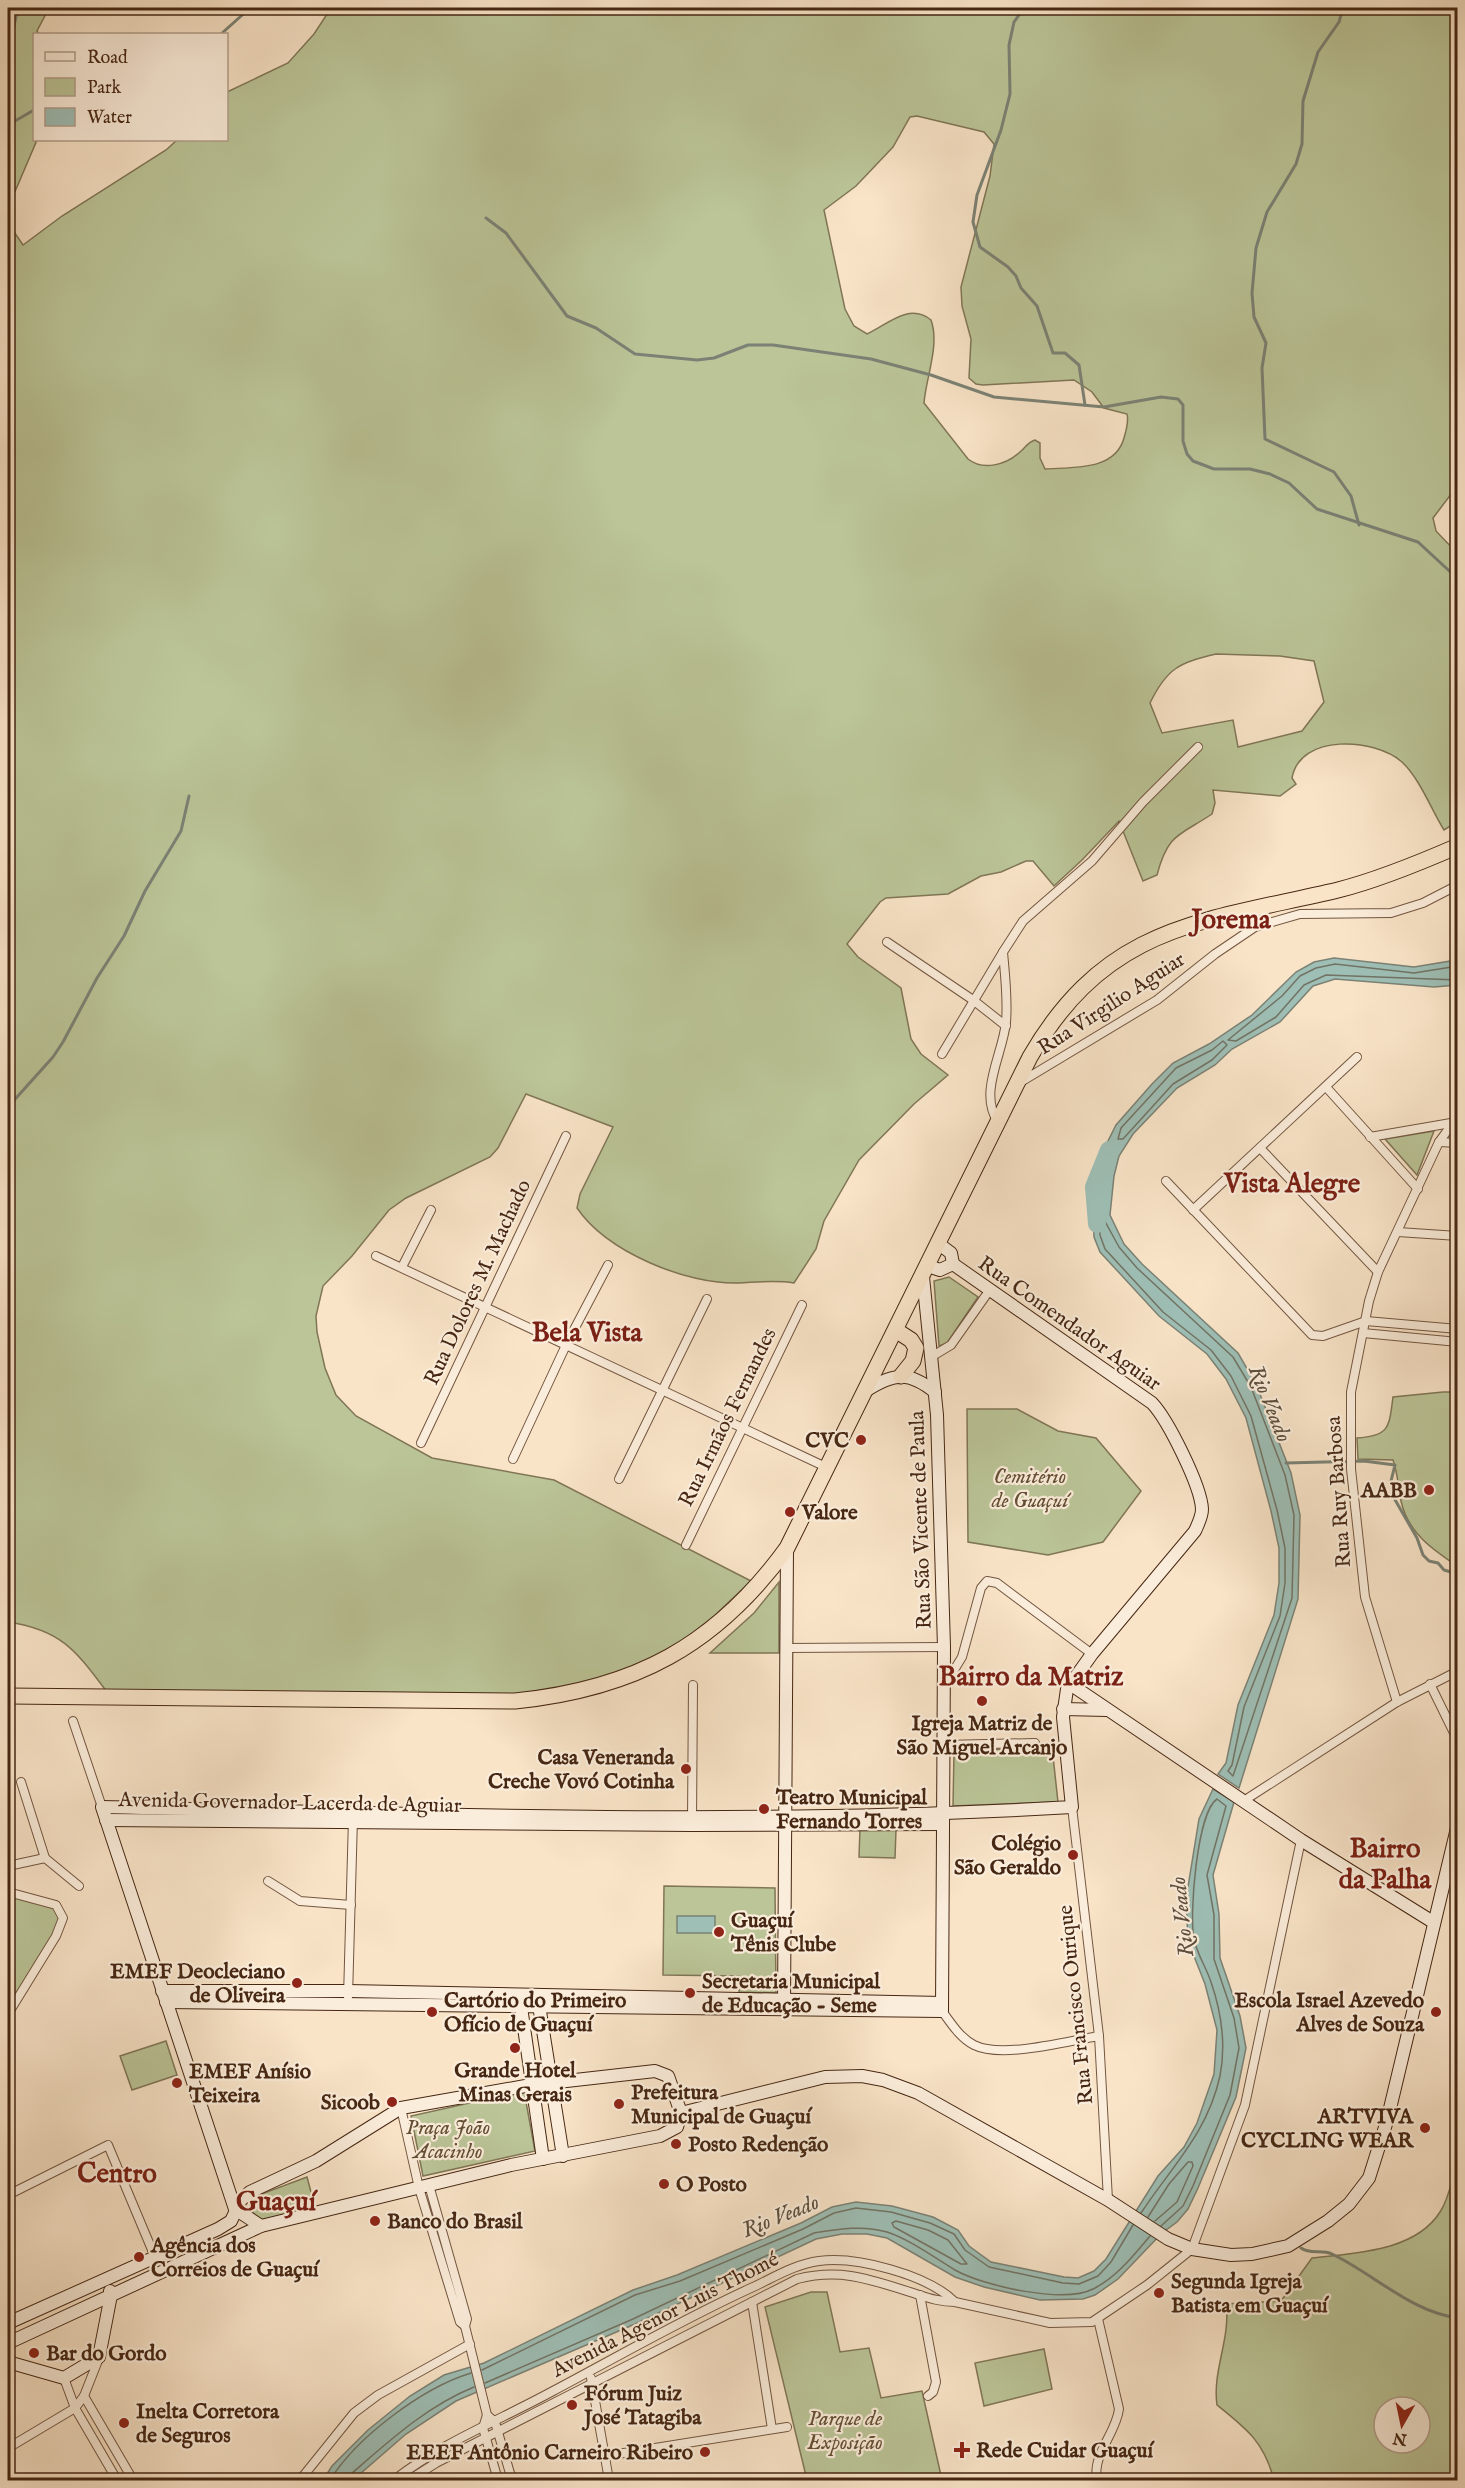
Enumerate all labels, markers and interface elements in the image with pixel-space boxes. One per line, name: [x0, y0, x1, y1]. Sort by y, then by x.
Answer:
legend: [33, 33, 228, 141]
text: Road: [87, 47, 128, 70]
text: Park: [87, 77, 122, 100]
text: Water: [87, 107, 132, 130]
district label: Jorema: [1188, 904, 1272, 938]
street label: Rua Virgilio Aguiar: [1033, 946, 1191, 1062]
district label: Vista Alegre: [1223, 1168, 1361, 1202]
street label: Rua Dolores M. Machado: [419, 1175, 538, 1390]
street label: Rua Comendador Aguiar: [972, 1251, 1166, 1398]
district label: Bela Vista: [532, 1317, 644, 1351]
street label: Rua Irmãos Fernandes: [673, 1324, 783, 1512]
water label: Rio Veado: [1241, 1361, 1297, 1446]
street label: Rua São Vicente de Paula: [904, 1409, 939, 1630]
street label: Rua Ruy Barbosa: [1321, 1414, 1358, 1569]
place label: CVC: [805, 1428, 849, 1455]
marker: CVC: [854, 1433, 868, 1447]
park label: Cemitério de Guaçuí: [991, 1464, 1072, 1515]
place label: AABB: [1360, 1478, 1417, 1505]
marker: AABB: [1422, 1483, 1436, 1497]
place label: Valore: [801, 1500, 858, 1527]
marker: Valore: [783, 1505, 797, 1519]
district label: Bairro da Matriz: [939, 1661, 1124, 1695]
marker: Igreja Matriz de São Miguel Arcanjo: [975, 1694, 989, 1708]
place label: Igreja Matriz de São Miguel Arcanjo: [897, 1711, 1068, 1762]
place label: Casa Veneranda Creche Vovó Cotinha: [488, 1745, 675, 1796]
marker: Casa Veneranda Creche Vovó Cotinha: [679, 1762, 693, 1776]
place label: Teatro Municipal Fernando Torres: [775, 1785, 928, 1836]
street label: Avenida Governador Lacerda de Aguiar: [117, 1787, 462, 1820]
marker: Teatro Municipal Fernando Torres: [757, 1802, 771, 1816]
place label: Colégio São Geraldo: [954, 1831, 1062, 1882]
district label: Bairro da Palha: [1339, 1833, 1433, 1898]
marker: Colégio São Geraldo: [1066, 1848, 1080, 1862]
water label: Rio Veado: [1165, 1875, 1201, 1958]
street label: Rua Francisco Ourique: [1053, 1903, 1100, 2106]
place label: Guaçuí Tênis Clube: [730, 1908, 837, 1959]
marker: Guaçuí Tênis Clube: [712, 1925, 726, 1939]
place label: EMEF Deocleciano de Oliveira: [110, 1959, 286, 2010]
place label: Secretaria Municipal de Educação - Seme: [702, 1969, 881, 2020]
marker: EMEF Deocleciano de Oliveira: [290, 1976, 304, 1990]
marker: Secretaria Municipal de Educação - Seme: [683, 1986, 697, 2000]
place label: Cartório do Primeiro Ofício de Guaçuí: [444, 1988, 627, 2039]
place label: Escola Israel Azevedo Alves de Souza: [1234, 1988, 1425, 2039]
marker: Cartório do Primeiro Ofício de Guaçuí: [425, 2005, 439, 2019]
marker: Escola Israel Azevedo Alves de Souza: [1429, 2005, 1443, 2019]
marker: Grande Hotel Minas Gerais: [508, 2041, 522, 2055]
place label: Grande Hotel Minas Gerais: [454, 2058, 577, 2109]
place label: EMEF Anísio Teixeira: [188, 2059, 312, 2110]
marker: EMEF Anísio Teixeira: [170, 2076, 184, 2090]
place label: Prefeitura Municipal de Guaçuí: [631, 2080, 813, 2131]
place label: Sicoob: [321, 2090, 380, 2117]
marker: Sicoob: [385, 2095, 399, 2109]
marker: Prefeitura Municipal de Guaçuí: [612, 2097, 626, 2111]
place label: ARTVIVA CYCLING WEAR: [1241, 2104, 1415, 2155]
park label: Praça João Acacinho: [406, 2115, 490, 2166]
marker: ARTVIVA CYCLING WEAR: [1418, 2121, 1432, 2135]
place label: Posto Redenção: [688, 2132, 829, 2159]
marker: Posto Redenção: [669, 2137, 683, 2151]
district label: Centro: [77, 2158, 157, 2192]
place label: O Posto: [676, 2172, 748, 2199]
marker: O Posto: [657, 2177, 671, 2191]
district label: Guaçuí: [236, 2186, 319, 2220]
water label: Rio Veado: [738, 2189, 823, 2245]
place label: Banco do Brasil: [387, 2209, 524, 2236]
marker: Banco do Brasil: [368, 2214, 382, 2228]
place label: Agência dos Correios de Guaçuí: [150, 2233, 321, 2284]
street label: Avenida Agenor Luis Thomé: [547, 2246, 784, 2385]
marker: Agência dos Correios de Guaçuí: [132, 2250, 146, 2264]
place label: Segunda Igreja Batista em Guaçuí: [1171, 2269, 1330, 2320]
marker: Segunda Igreja Batista em Guaçuí: [1152, 2286, 1166, 2300]
place label: Bar do Gordo: [46, 2341, 167, 2368]
marker: Bar do Gordo: [27, 2346, 41, 2360]
place label: Fórum Juiz José Tatagiba: [581, 2381, 702, 2432]
north arrow: [1372, 2395, 1432, 2455]
marker: Fórum Juiz José Tatagiba: [565, 2398, 579, 2412]
place label: Inelta Corretora de Seguros: [136, 2399, 280, 2450]
park label: Parque de Exposição: [806, 2406, 883, 2457]
marker: Inelta Corretora de Seguros: [117, 2416, 131, 2430]
text: N: [1391, 2427, 1409, 2449]
place label: Rede Cuidar Guaçuí: [976, 2438, 1155, 2465]
place label: EEEF Antônio Carneiro Ribeiro: [406, 2440, 694, 2467]
marker: Rede Cuidar Guaçuí: [953, 2441, 971, 2459]
marker: EEEF Antônio Carneiro Ribeiro: [698, 2445, 712, 2459]

